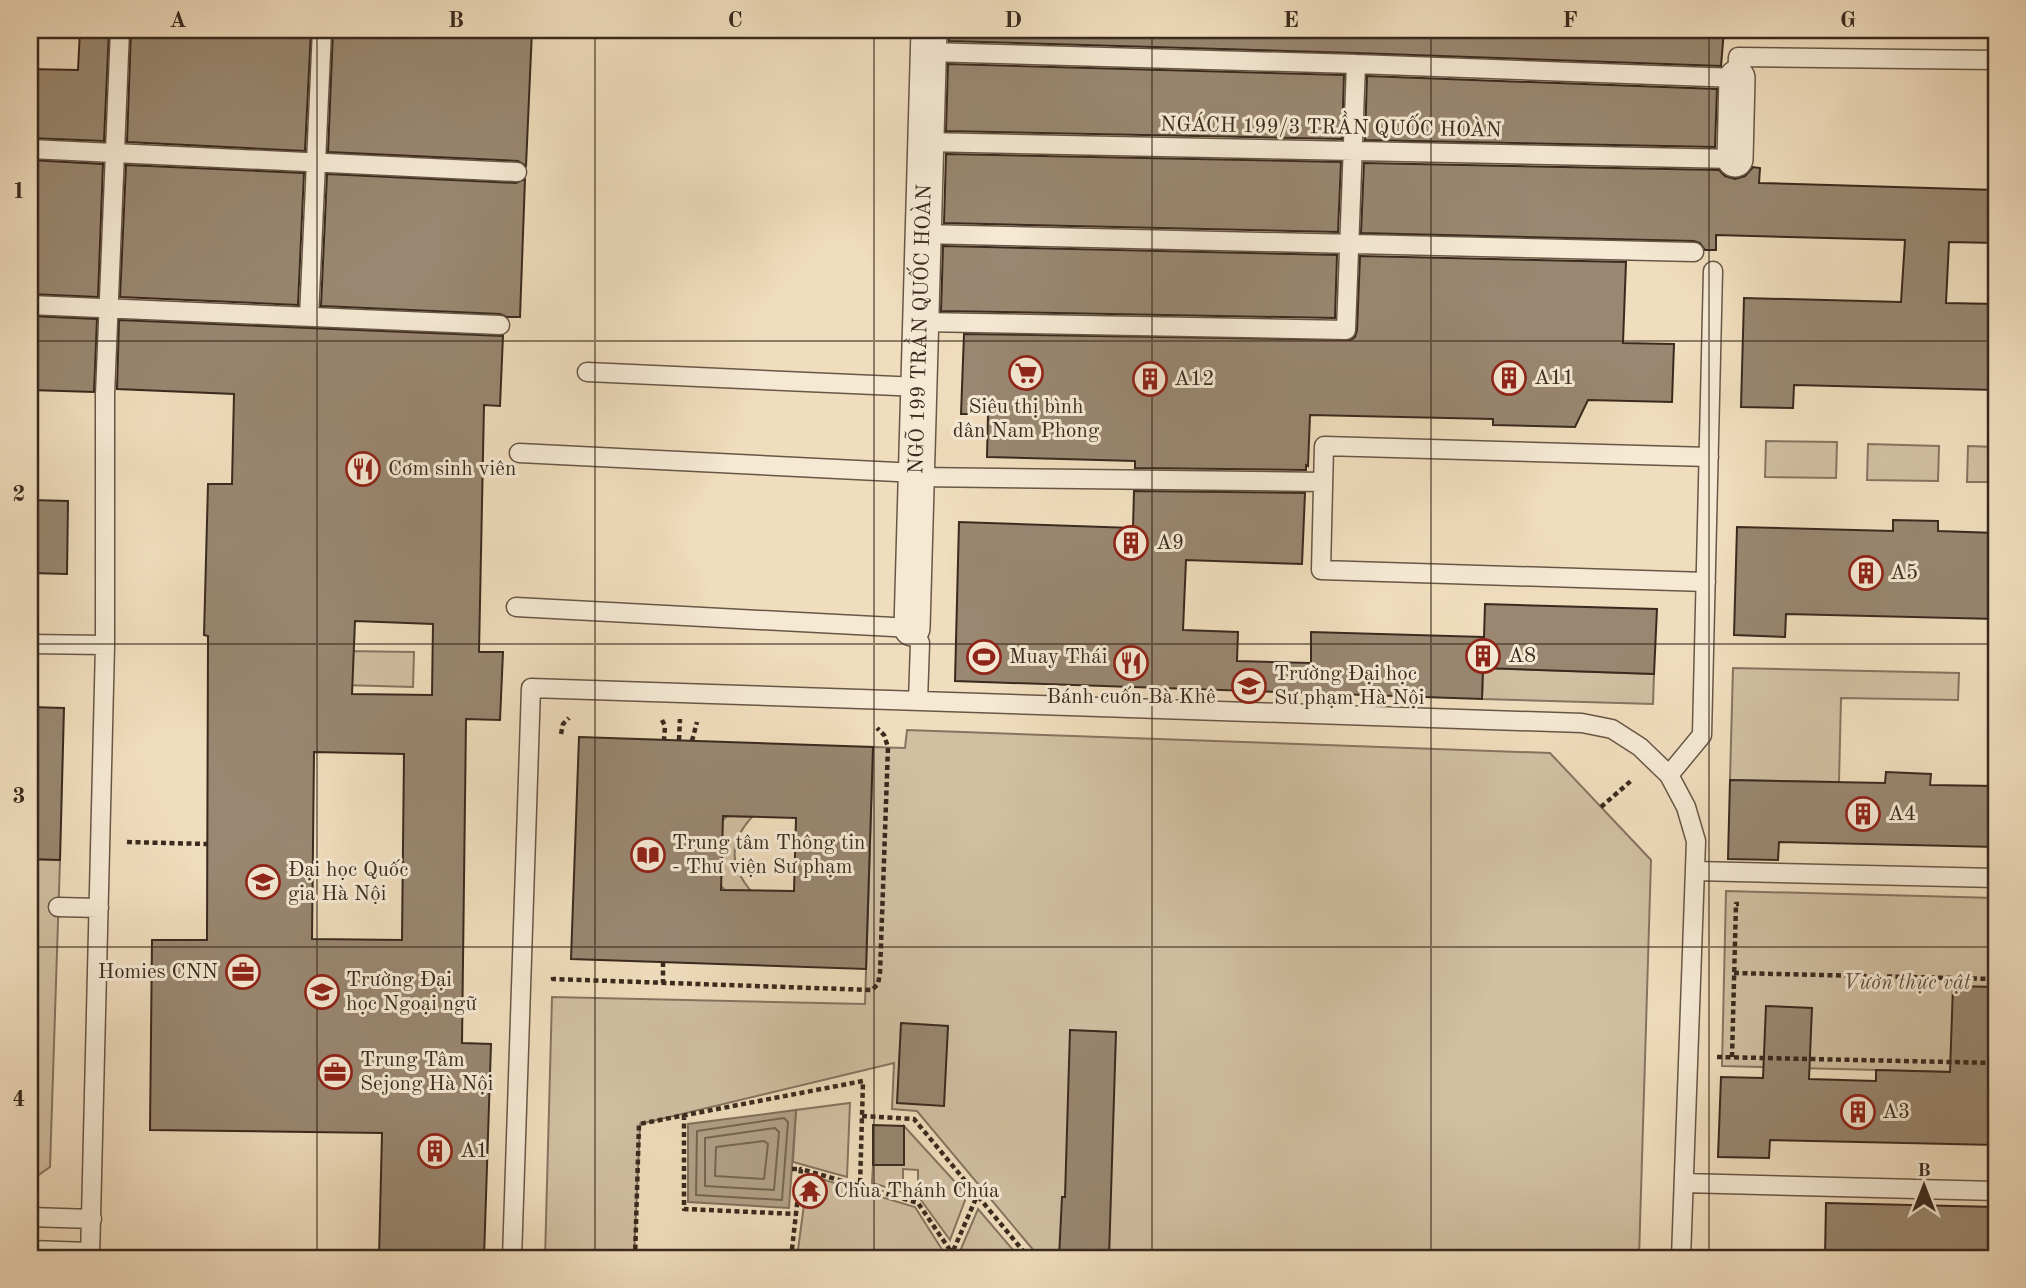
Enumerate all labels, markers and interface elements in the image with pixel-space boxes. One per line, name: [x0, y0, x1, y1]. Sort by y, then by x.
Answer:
text: A: [169, 9, 187, 32]
text: B: [448, 9, 464, 32]
text: C: [727, 9, 743, 32]
text: D: [1004, 9, 1022, 32]
text: E: [1283, 9, 1299, 32]
text: F: [1562, 9, 1578, 32]
text: G: [1840, 9, 1856, 32]
street label: NGÁCH 199/3 TRẦN QUỐC HOÀN: [1160, 107, 1502, 141]
text: 1: [12, 180, 26, 203]
street label: NGÕ 199 TRẦN QUỐC HOÀN: [901, 184, 935, 474]
supermarket icon: Siêu thị bình dân Nam Phong: [1007, 354, 1045, 392]
building icon: A11: [1490, 359, 1528, 397]
building icon: A12: [1131, 360, 1169, 398]
place label: A11: [1534, 368, 1574, 389]
place label: A12: [1174, 369, 1214, 390]
place label: Siêu thị bình dân Nam Phong: [953, 397, 1100, 442]
restaurant icon: Cơm sinh viên: [344, 450, 382, 488]
place label: Cơm sinh viên: [388, 459, 516, 480]
text: 2: [12, 483, 26, 506]
building icon: A9: [1112, 524, 1150, 562]
place label: A9: [1156, 533, 1184, 554]
building icon: A5: [1847, 554, 1885, 592]
place label: A5: [1890, 563, 1918, 584]
building icon: A8: [1464, 637, 1502, 675]
sports icon: Muay Thái: [965, 638, 1003, 676]
restaurant icon: Bánh cuốn Bà Khê: [1112, 644, 1150, 682]
place label: A8: [1508, 646, 1536, 667]
place label: Muay Thái: [1009, 647, 1107, 668]
place label: Trường Đại học Sư phạm Hà Nội: [1274, 664, 1424, 709]
school or university icon: Trường Đại học Sư phạm Hà Nội: [1230, 667, 1268, 705]
place label: Bánh cuốn Bà Khê: [1046, 686, 1216, 708]
text: 3: [12, 785, 26, 808]
building icon: A4: [1844, 795, 1882, 833]
place label: A4: [1888, 804, 1916, 825]
place label: Trung tâm Thông tin - Thư viện Sư phạm: [672, 833, 865, 878]
library icon: Trung tâm Thông tin - Thư viện Sư phạm: [629, 836, 667, 874]
place label: Đại học Quốc gia Hà Nội: [288, 859, 408, 905]
school or university icon: Đại học Quốc gia Hà Nội: [244, 863, 282, 901]
office icon: Homies CNN: [224, 953, 262, 991]
place label: Homies CNN: [98, 962, 218, 983]
place label: Trường Đại học Ngoại ngữ: [346, 970, 477, 1015]
school or university icon: Trường Đại học Ngoại ngữ: [303, 973, 341, 1011]
park label: Vườn thực vật: [1843, 973, 1971, 994]
place label: Trung Tâm Sejong Hà Nội: [360, 1050, 493, 1095]
office icon: Trung Tâm Sejong Hà Nội: [316, 1053, 354, 1091]
text: 4: [12, 1088, 26, 1111]
building icon: A3: [1839, 1093, 1877, 1131]
place label: A3: [1882, 1102, 1910, 1123]
building icon: A1: [416, 1132, 454, 1170]
place label: A1: [460, 1141, 488, 1162]
north arrow: [1890, 1152, 1960, 1222]
text: B: [1917, 1162, 1931, 1181]
temple icon: Chùa Thánh Chúa: [791, 1172, 829, 1210]
place label: Chùa Thánh Chúa: [834, 1181, 999, 1202]

